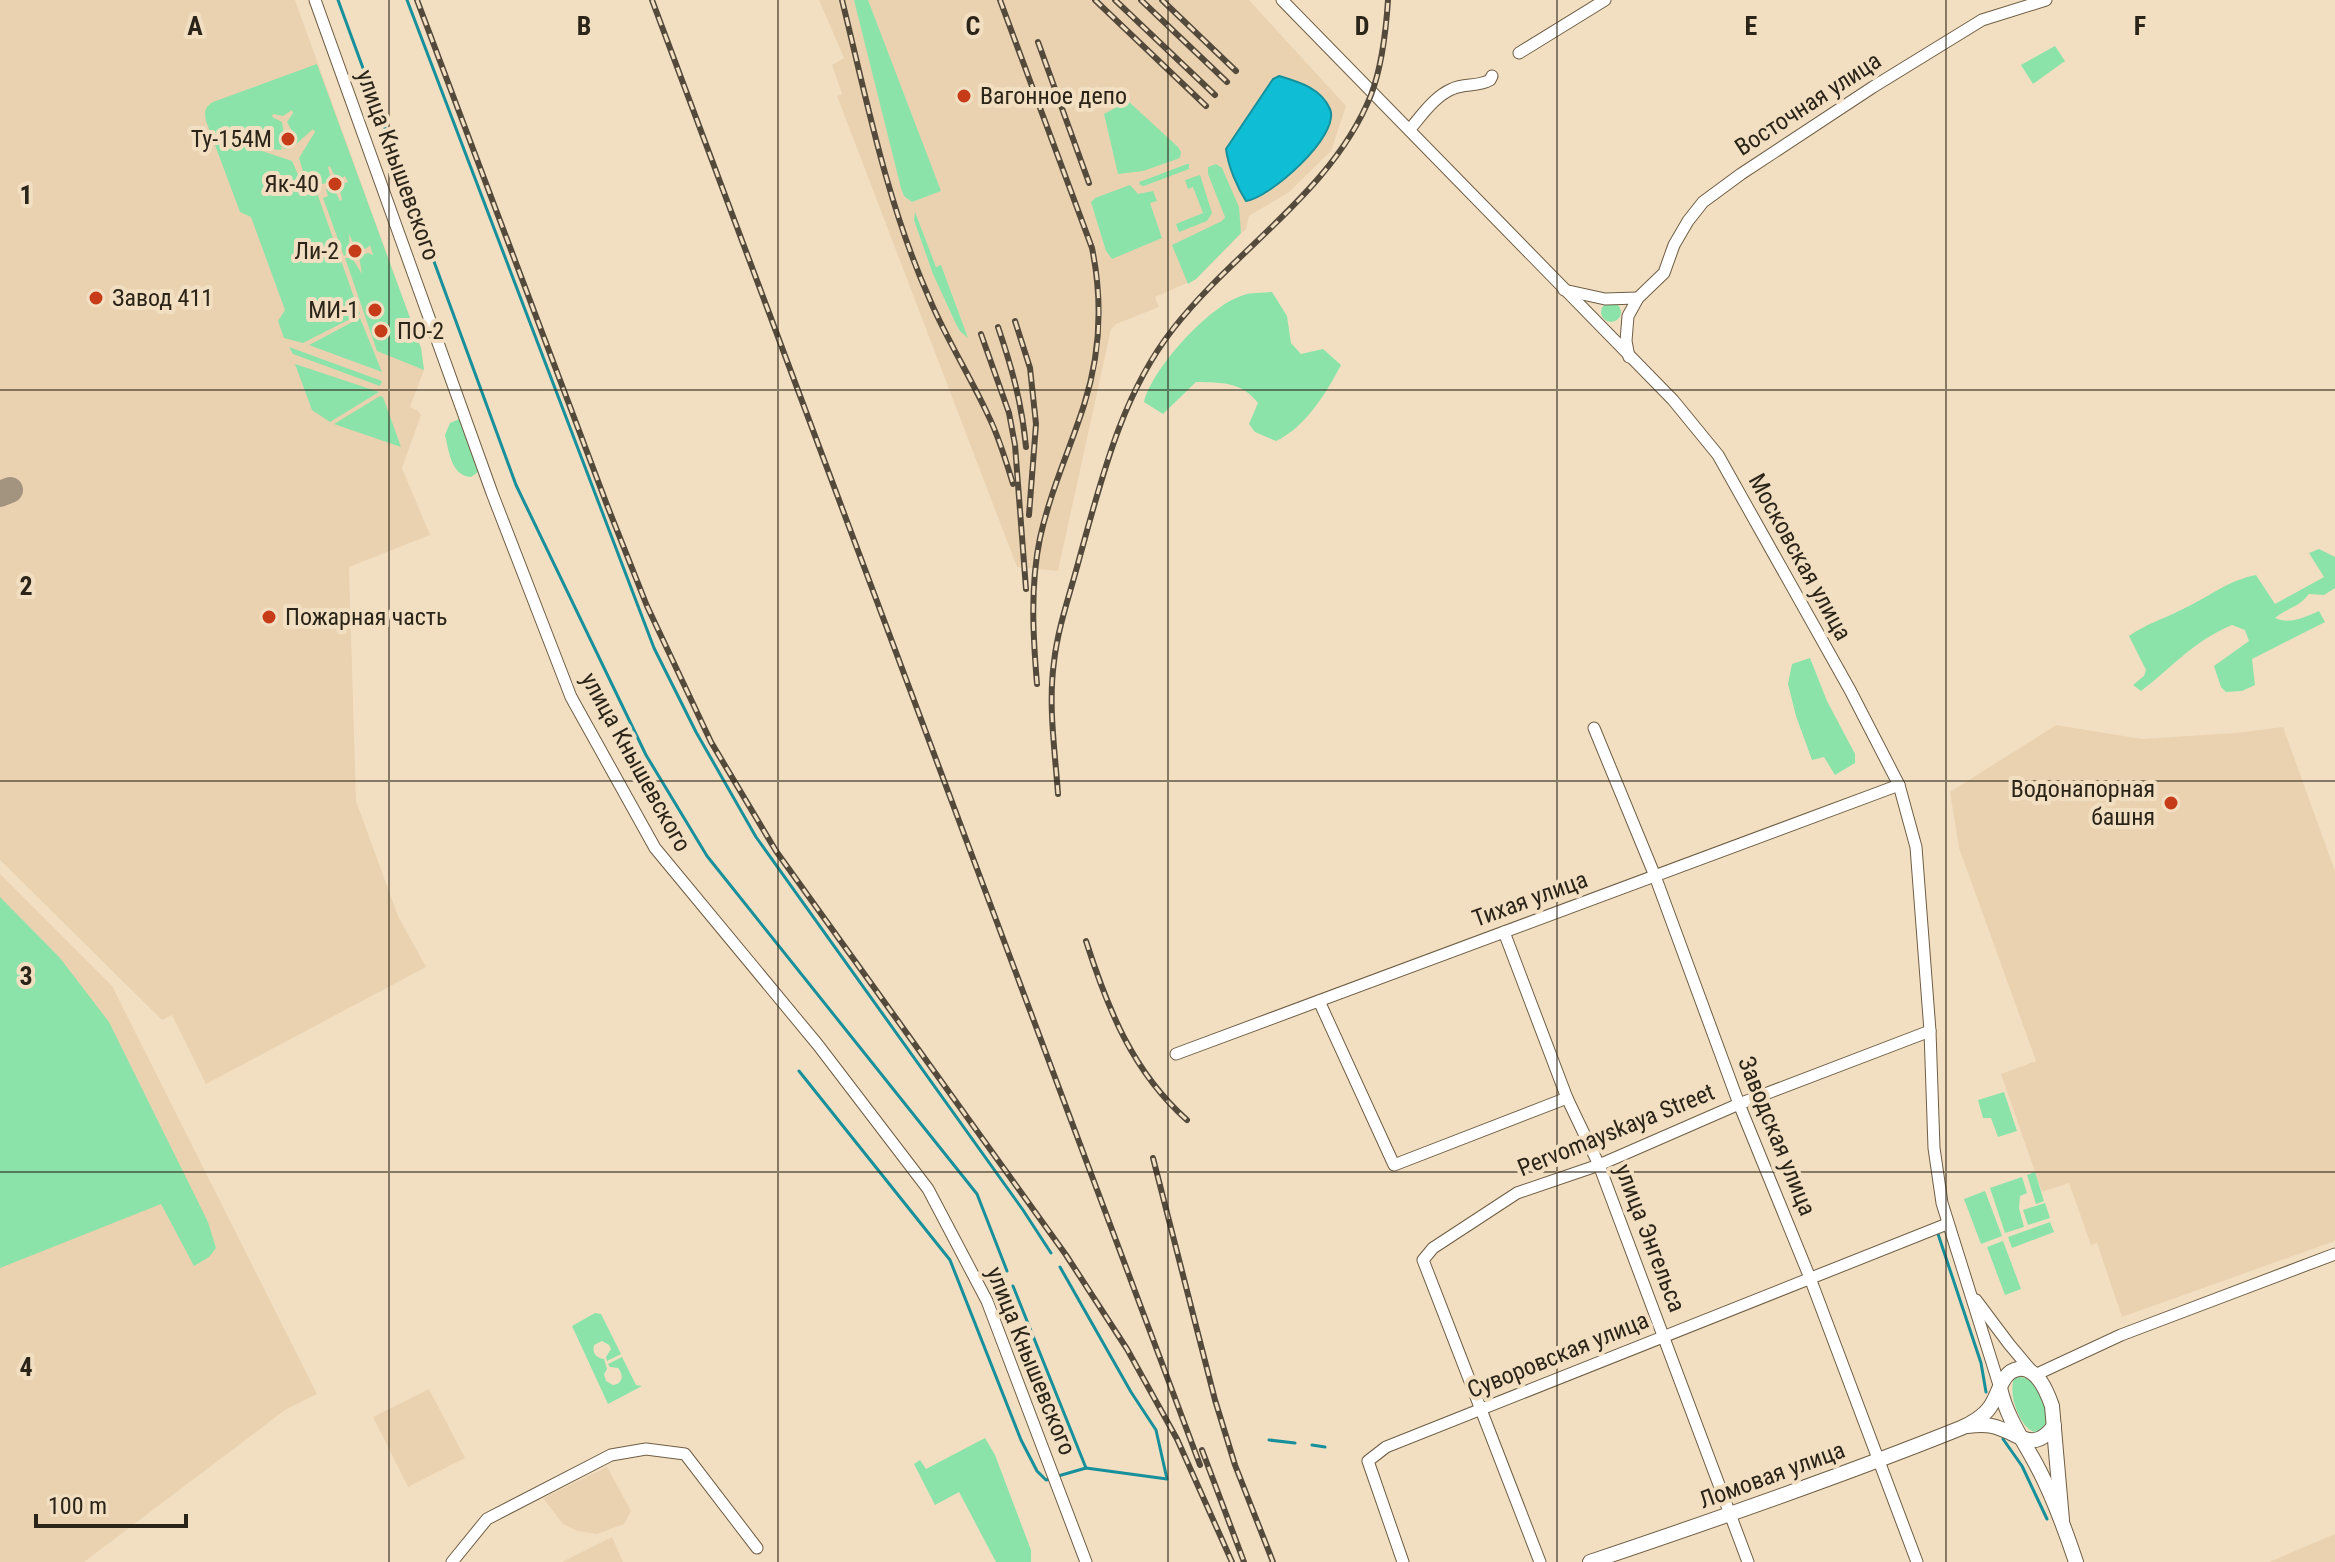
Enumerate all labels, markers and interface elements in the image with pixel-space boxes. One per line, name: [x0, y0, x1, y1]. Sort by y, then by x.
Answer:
text: A: [187, 11, 203, 41]
text: B: [577, 11, 591, 41]
text: C: [966, 11, 981, 41]
text: D: [1355, 11, 1369, 41]
text: E: [1745, 11, 1758, 41]
text: F: [2134, 11, 2146, 41]
street label: Восточная улица: [1730, 46, 1886, 162]
street label: улица Кнышевского: [351, 66, 445, 264]
place label: Вагонное депо: [980, 82, 1127, 110]
marker: Вагонное депо: [955, 87, 973, 105]
place label: Ту-154М: [191, 125, 272, 153]
marker: Ту-154М: [279, 130, 297, 148]
place label: Як-40: [264, 170, 319, 198]
marker: Як-40: [326, 175, 344, 193]
text: 1: [19, 180, 33, 210]
place label: Ли-2: [294, 237, 339, 265]
marker: Ли-2: [346, 242, 364, 260]
place label: Завод 411: [112, 284, 213, 312]
marker: Завод 411: [87, 289, 105, 307]
place label: МИ-1: [308, 296, 359, 324]
marker: МИ-1: [366, 301, 384, 319]
place label: ПО-2: [397, 317, 444, 345]
marker: ПО-2: [372, 322, 390, 340]
street label: Московская улица: [1743, 469, 1857, 645]
text: 2: [19, 571, 33, 601]
place label: Пожарная часть: [285, 603, 448, 631]
marker: Пожарная часть: [260, 608, 278, 626]
street label: улица Кнышевского: [575, 667, 697, 857]
place label: Водонапорная башня: [2011, 775, 2155, 831]
marker: Водонапорная башня: [2162, 794, 2180, 812]
street label: Тихая улица: [1469, 865, 1591, 933]
text: 3: [19, 961, 33, 991]
street label: Заводская улица: [1732, 1052, 1822, 1220]
street label: Pervomayskaya Street: [1514, 1078, 1718, 1182]
street label: улица Энгельса: [1609, 1160, 1691, 1316]
street label: улица Кнышевского: [980, 1263, 1082, 1459]
street label: Суворовская улица: [1463, 1306, 1653, 1404]
text: 4: [19, 1352, 33, 1382]
street label: Ломовая улица: [1695, 1436, 1849, 1514]
scale bar: [36, 1478, 186, 1528]
text: 100 m: [48, 1492, 107, 1520]

